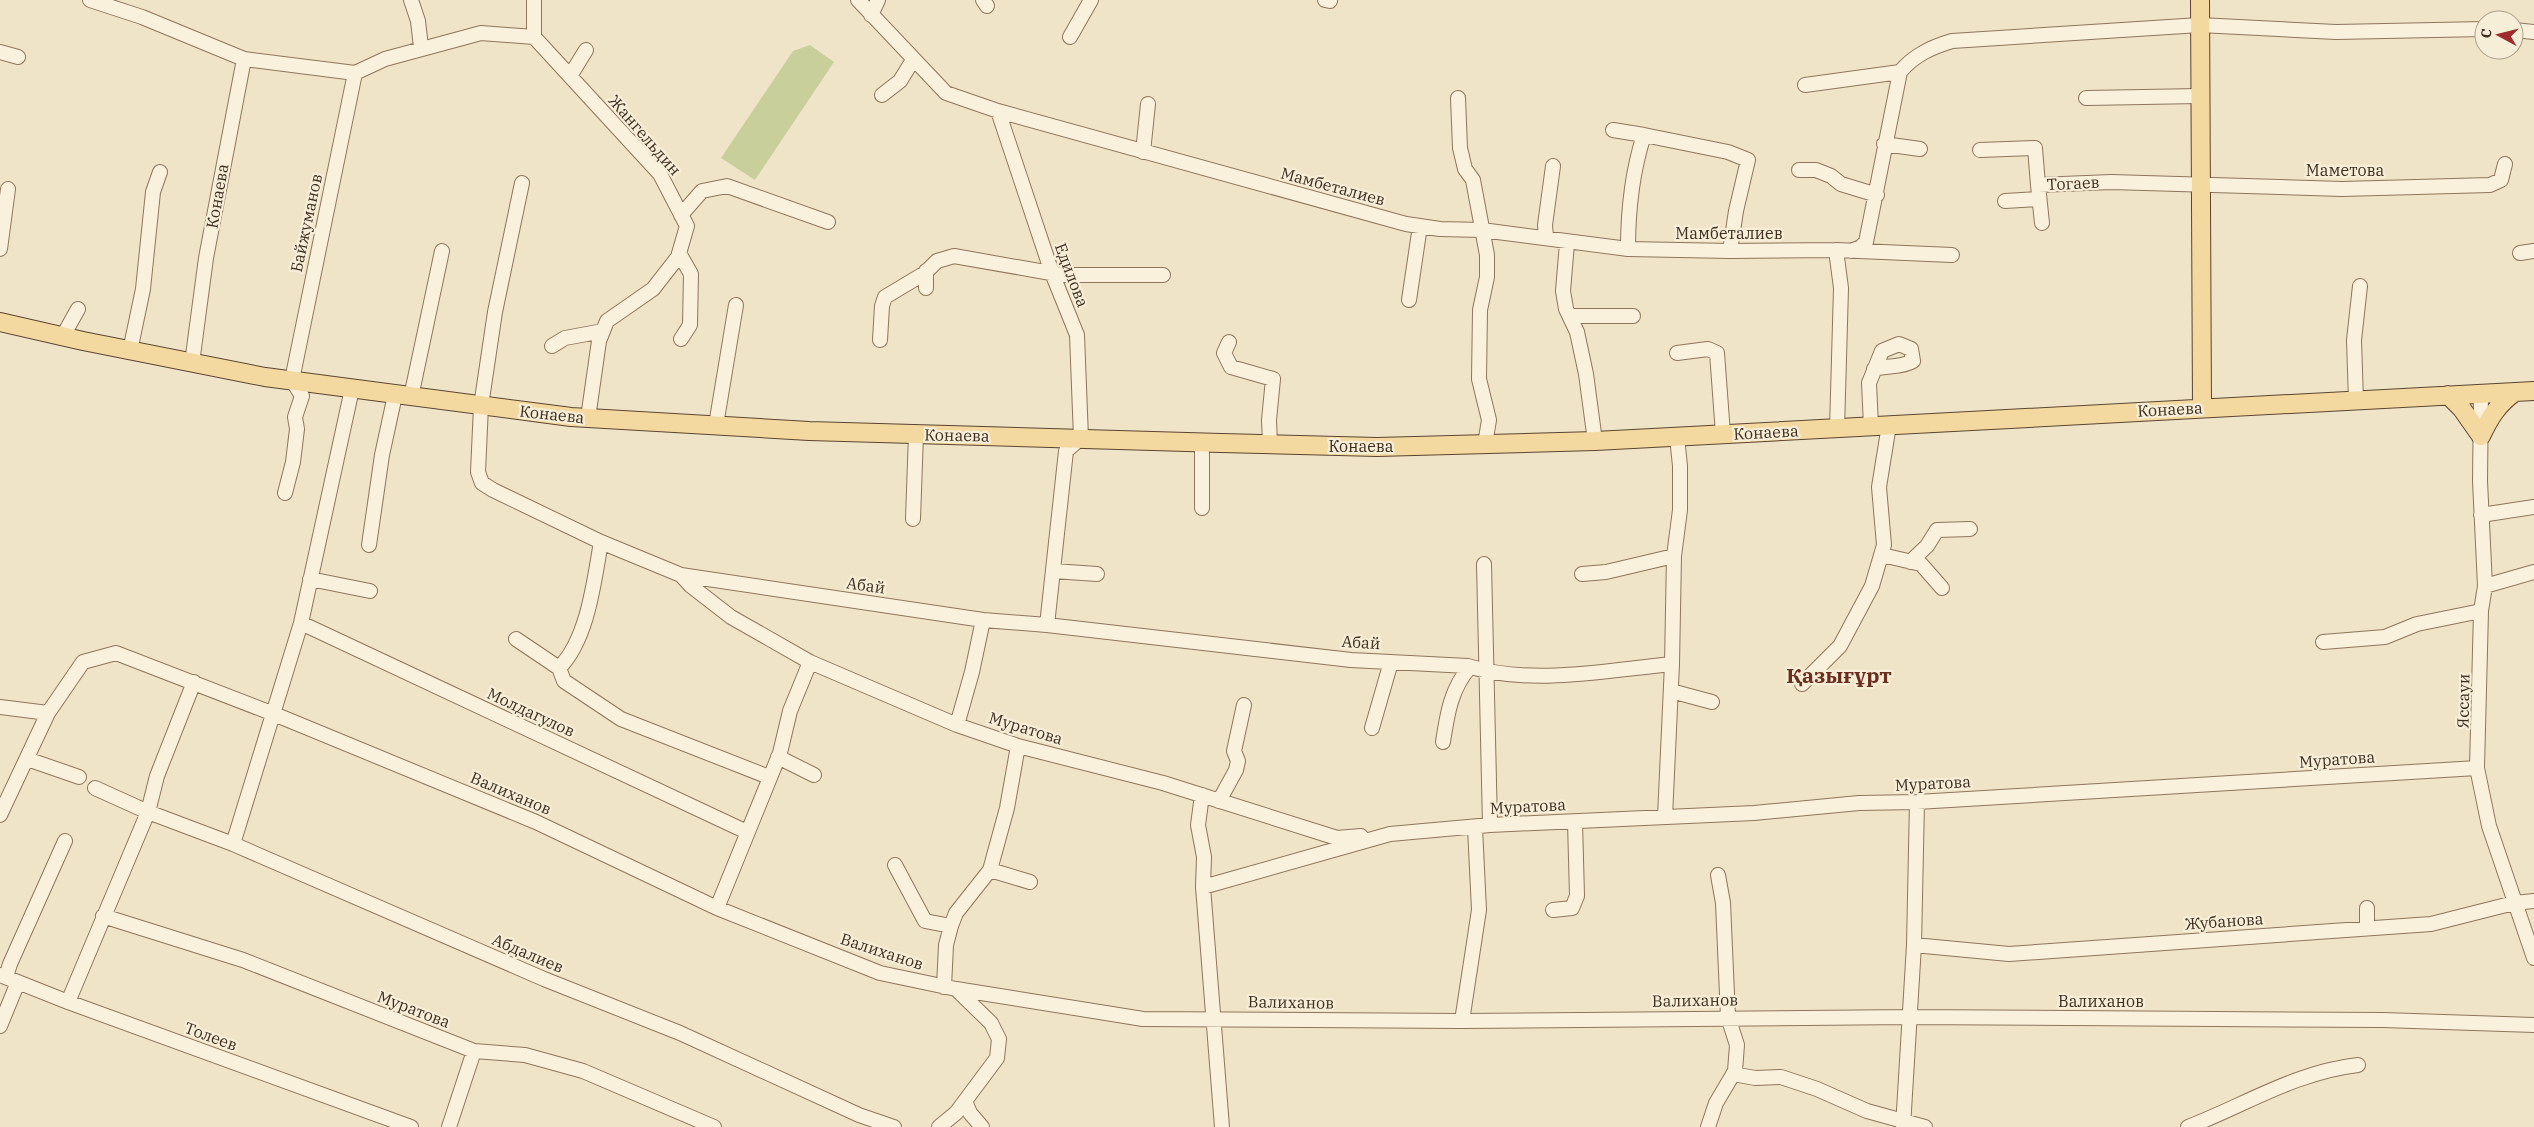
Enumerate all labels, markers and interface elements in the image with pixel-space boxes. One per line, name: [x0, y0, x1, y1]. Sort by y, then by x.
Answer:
north arrow: [2474, 10, 2524, 60]
text: С: [2477, 28, 2496, 39]
street label: Жангельдин: [605, 91, 685, 179]
street label: Маметова: [2306, 160, 2385, 180]
street label: Конаева: [201, 162, 233, 230]
street label: Мамбеталиев: [1279, 162, 1387, 210]
street label: Байжуманов: [286, 172, 326, 274]
street label: Тогаев: [2046, 172, 2100, 194]
street label: Мамбеталиев: [1675, 223, 1783, 243]
street label: Едилова: [1051, 240, 1093, 310]
street label: Конаева: [2137, 397, 2203, 421]
street label: Конаева: [519, 401, 586, 427]
street label: Конаева: [1733, 420, 1799, 444]
street label: Конаева: [924, 424, 990, 446]
street label: Конаева: [1328, 436, 1394, 456]
street label: Абай: [845, 572, 887, 598]
street label: Абай: [1341, 631, 1381, 653]
district label: Қазығұрт: [1786, 661, 1892, 689]
street label: Яссауи: [2453, 674, 2473, 728]
street label: Молдагулов: [484, 683, 578, 741]
street label: Муратова: [987, 707, 1066, 749]
street label: Муратова: [2298, 746, 2376, 772]
street label: Валиханов: [467, 767, 555, 819]
street label: Муратова: [1894, 771, 1972, 795]
street label: Муратова: [1489, 794, 1567, 818]
street label: Жубанова: [2184, 908, 2264, 934]
street label: Валиханов: [838, 928, 926, 974]
street label: Абдалиев: [489, 929, 567, 977]
street label: Муратова: [375, 986, 453, 1032]
street label: Валиханов: [1652, 989, 1738, 1011]
street label: Валиханов: [1248, 991, 1334, 1013]
street label: Валиханов: [2058, 991, 2144, 1011]
street label: Толеев: [182, 1017, 240, 1055]

